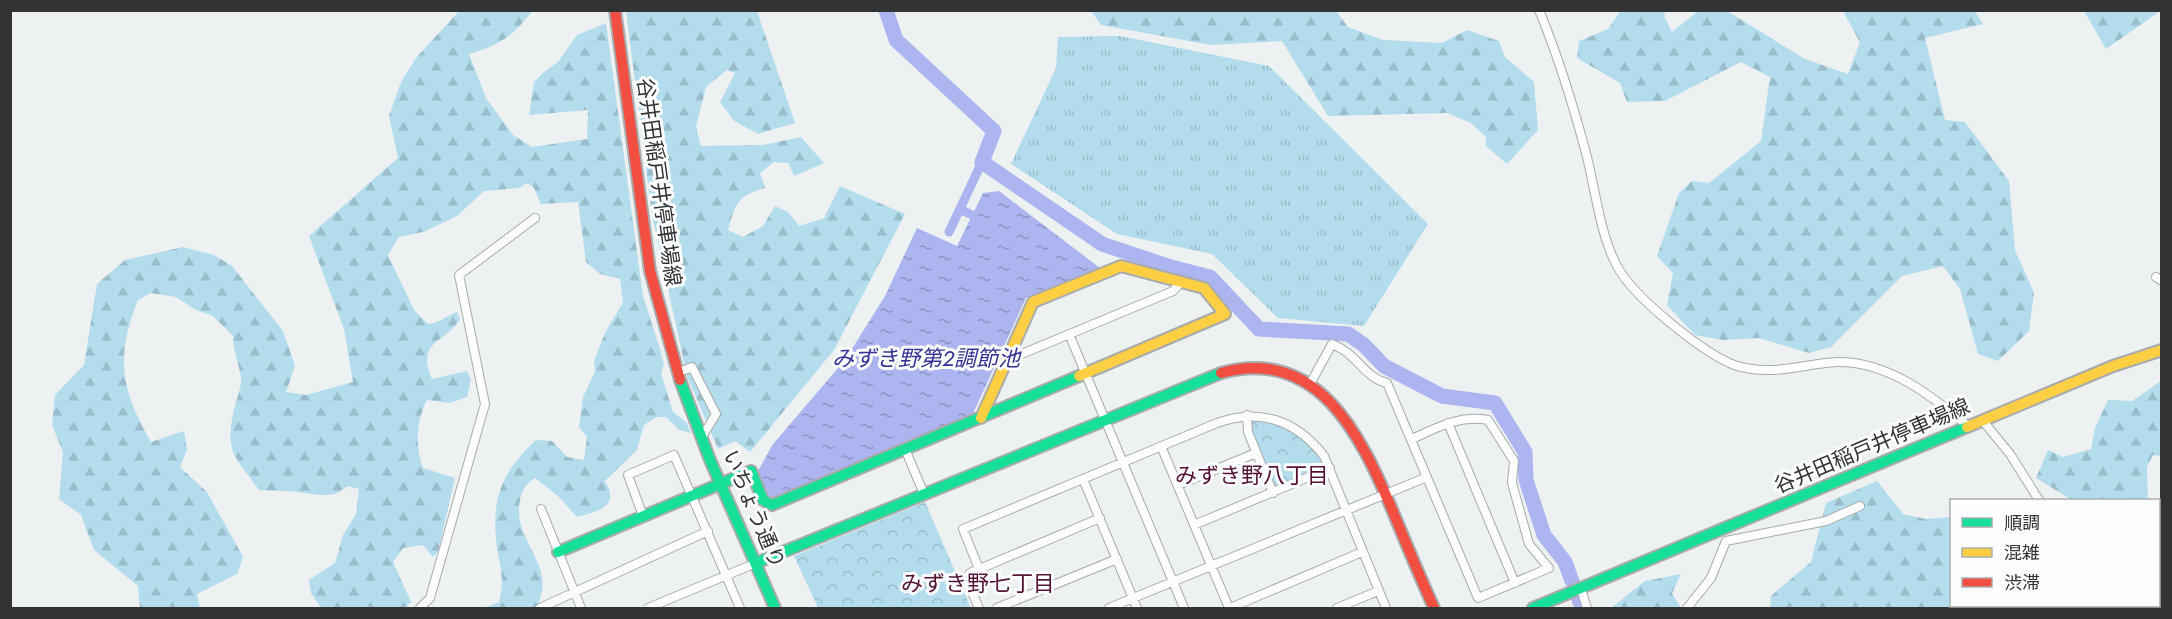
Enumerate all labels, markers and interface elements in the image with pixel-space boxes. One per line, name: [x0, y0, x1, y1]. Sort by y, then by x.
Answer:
street label: 谷井田稲戸井停車場線: [630, 76, 688, 288]
water label: みずき野第2調節池: [832, 342, 1022, 374]
street label: 谷井田稲戸井停車場線: [1769, 391, 1975, 501]
street label: いちょう通り: [716, 445, 792, 573]
district label: みずき野八丁目: [1175, 459, 1329, 491]
legend: [1950, 499, 2160, 607]
text: 順調: [2004, 510, 2040, 536]
text: 混雑: [2004, 540, 2040, 566]
district label: みずき野七丁目: [901, 567, 1055, 599]
text: 渋滞: [2004, 570, 2040, 596]

